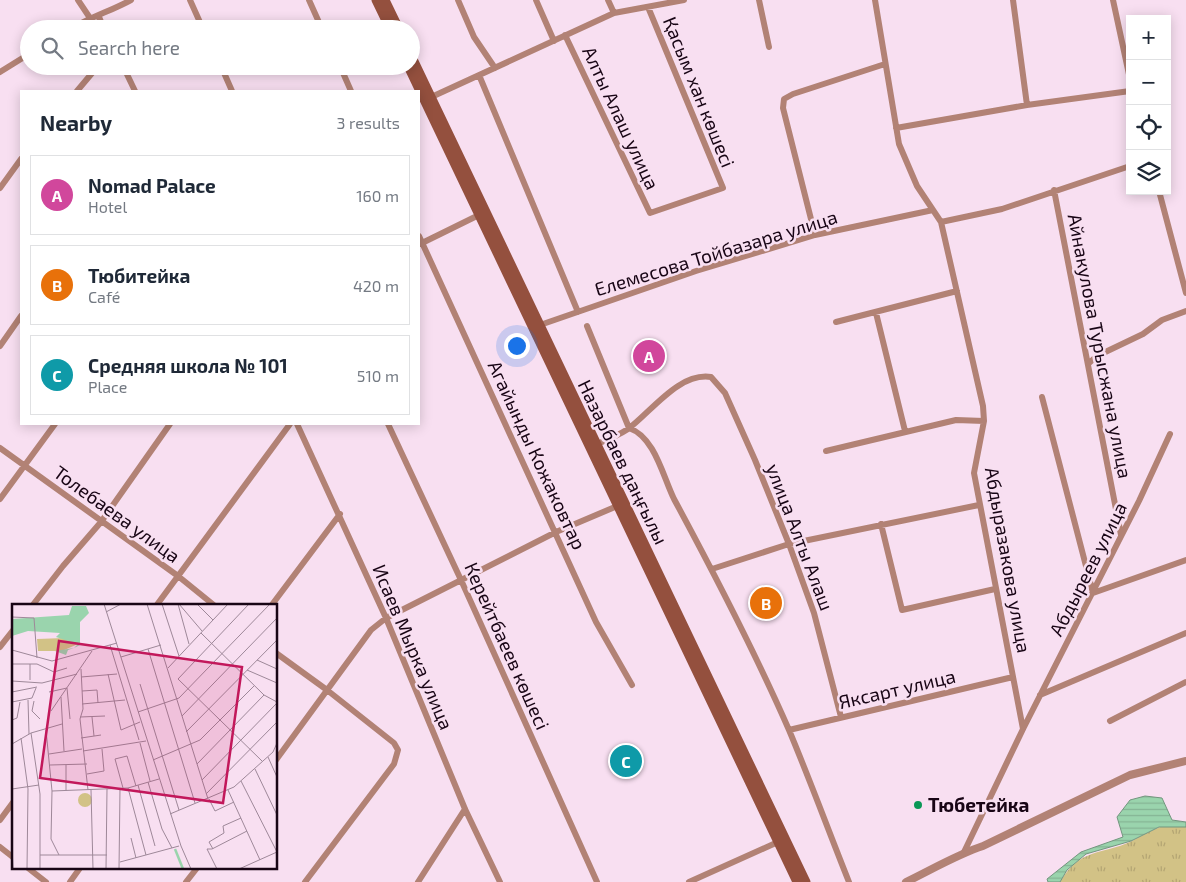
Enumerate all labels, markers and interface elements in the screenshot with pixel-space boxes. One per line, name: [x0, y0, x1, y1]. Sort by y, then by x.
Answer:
street label: Қасым хан көшесі: [659, 13, 740, 170]
map controls: [1126, 15, 1171, 195]
button: +: [1126, 15, 1171, 60]
search box: [20, 20, 420, 75]
icon: search: [38, 34, 66, 62]
text: Search here: [78, 36, 180, 59]
street label: Алты Алаш улица: [577, 43, 665, 193]
button: −: [1126, 60, 1171, 105]
button: locate: [1126, 105, 1171, 150]
text: Nearby: [40, 110, 112, 135]
text: 3 results: [337, 113, 400, 132]
button: layers: [1126, 150, 1171, 195]
text: Nomad Palace: [88, 174, 216, 197]
text: A: [52, 186, 62, 205]
text: 160 m: [356, 186, 399, 205]
text: Hotel: [88, 197, 127, 216]
street label: Елемесова Тойбазара улица: [592, 205, 840, 301]
street label: Айнакулова Турысжана улица: [1063, 212, 1137, 480]
text: Тюбитейка: [88, 264, 191, 287]
text: B: [52, 276, 62, 295]
text: 420 m: [353, 276, 399, 295]
text: Café: [88, 287, 120, 306]
your location: [504, 333, 530, 359]
pin: A: [633, 337, 665, 375]
text: Средняя школа № 101: [88, 354, 288, 377]
street label: Агайынды Кожаковтар: [484, 357, 591, 553]
text: C: [52, 366, 62, 385]
text: 510 m: [357, 366, 399, 385]
street label: Назарбаев даңғылы: [574, 376, 673, 548]
text: Place: [88, 377, 127, 396]
street label: Толебаева улица: [49, 460, 185, 568]
street label: улица Алты Алаш: [761, 460, 839, 614]
street label: Абдыразакова улица: [980, 465, 1036, 655]
street label: Абдыреев улица: [1044, 498, 1132, 640]
street label: Керейтбаеев көшесі: [460, 559, 555, 733]
street label: Исаев Мырка улица: [367, 561, 459, 733]
pin: B: [750, 584, 782, 622]
inset map: [12, 604, 278, 870]
street label: Яксарт улица: [836, 664, 958, 714]
pin: C: [610, 742, 642, 780]
place label: Тюбетейка: [928, 793, 1029, 816]
marker: Тюбетейка: [912, 799, 924, 811]

